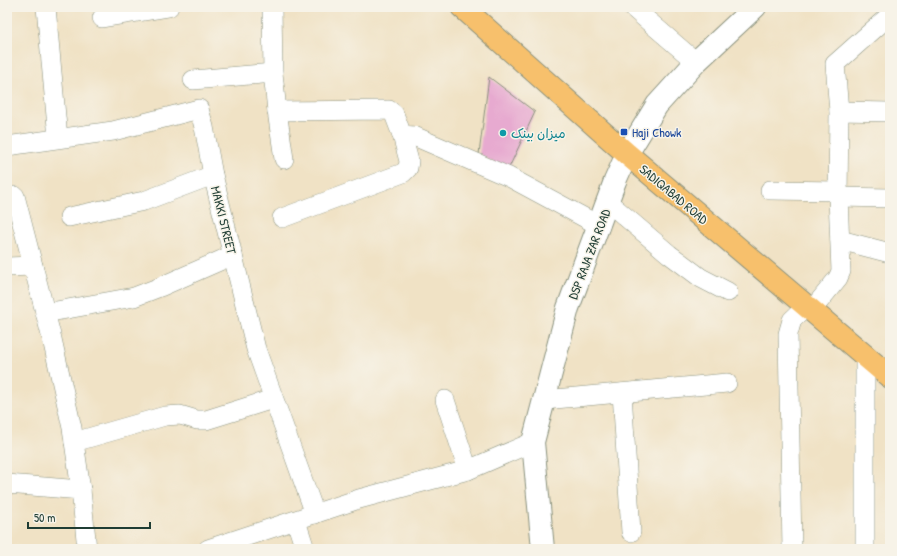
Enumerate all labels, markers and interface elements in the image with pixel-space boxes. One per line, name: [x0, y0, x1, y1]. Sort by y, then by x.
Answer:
place label: Haji Chowk: [632, 123, 682, 141]
place label: میزان بینک: [511, 124, 565, 142]
marker: Haji Chowk: [619, 127, 629, 137]
marker: میزان بینک: [498, 128, 508, 138]
street label: SADIQABAD ROAD: [636, 160, 713, 228]
street label: MAKKI STREET: [207, 184, 241, 257]
street label: DSP RAJA ZAR ROAD: [564, 206, 615, 302]
scale bar: [28, 504, 150, 530]
text: 50 m: [34, 509, 55, 526]

